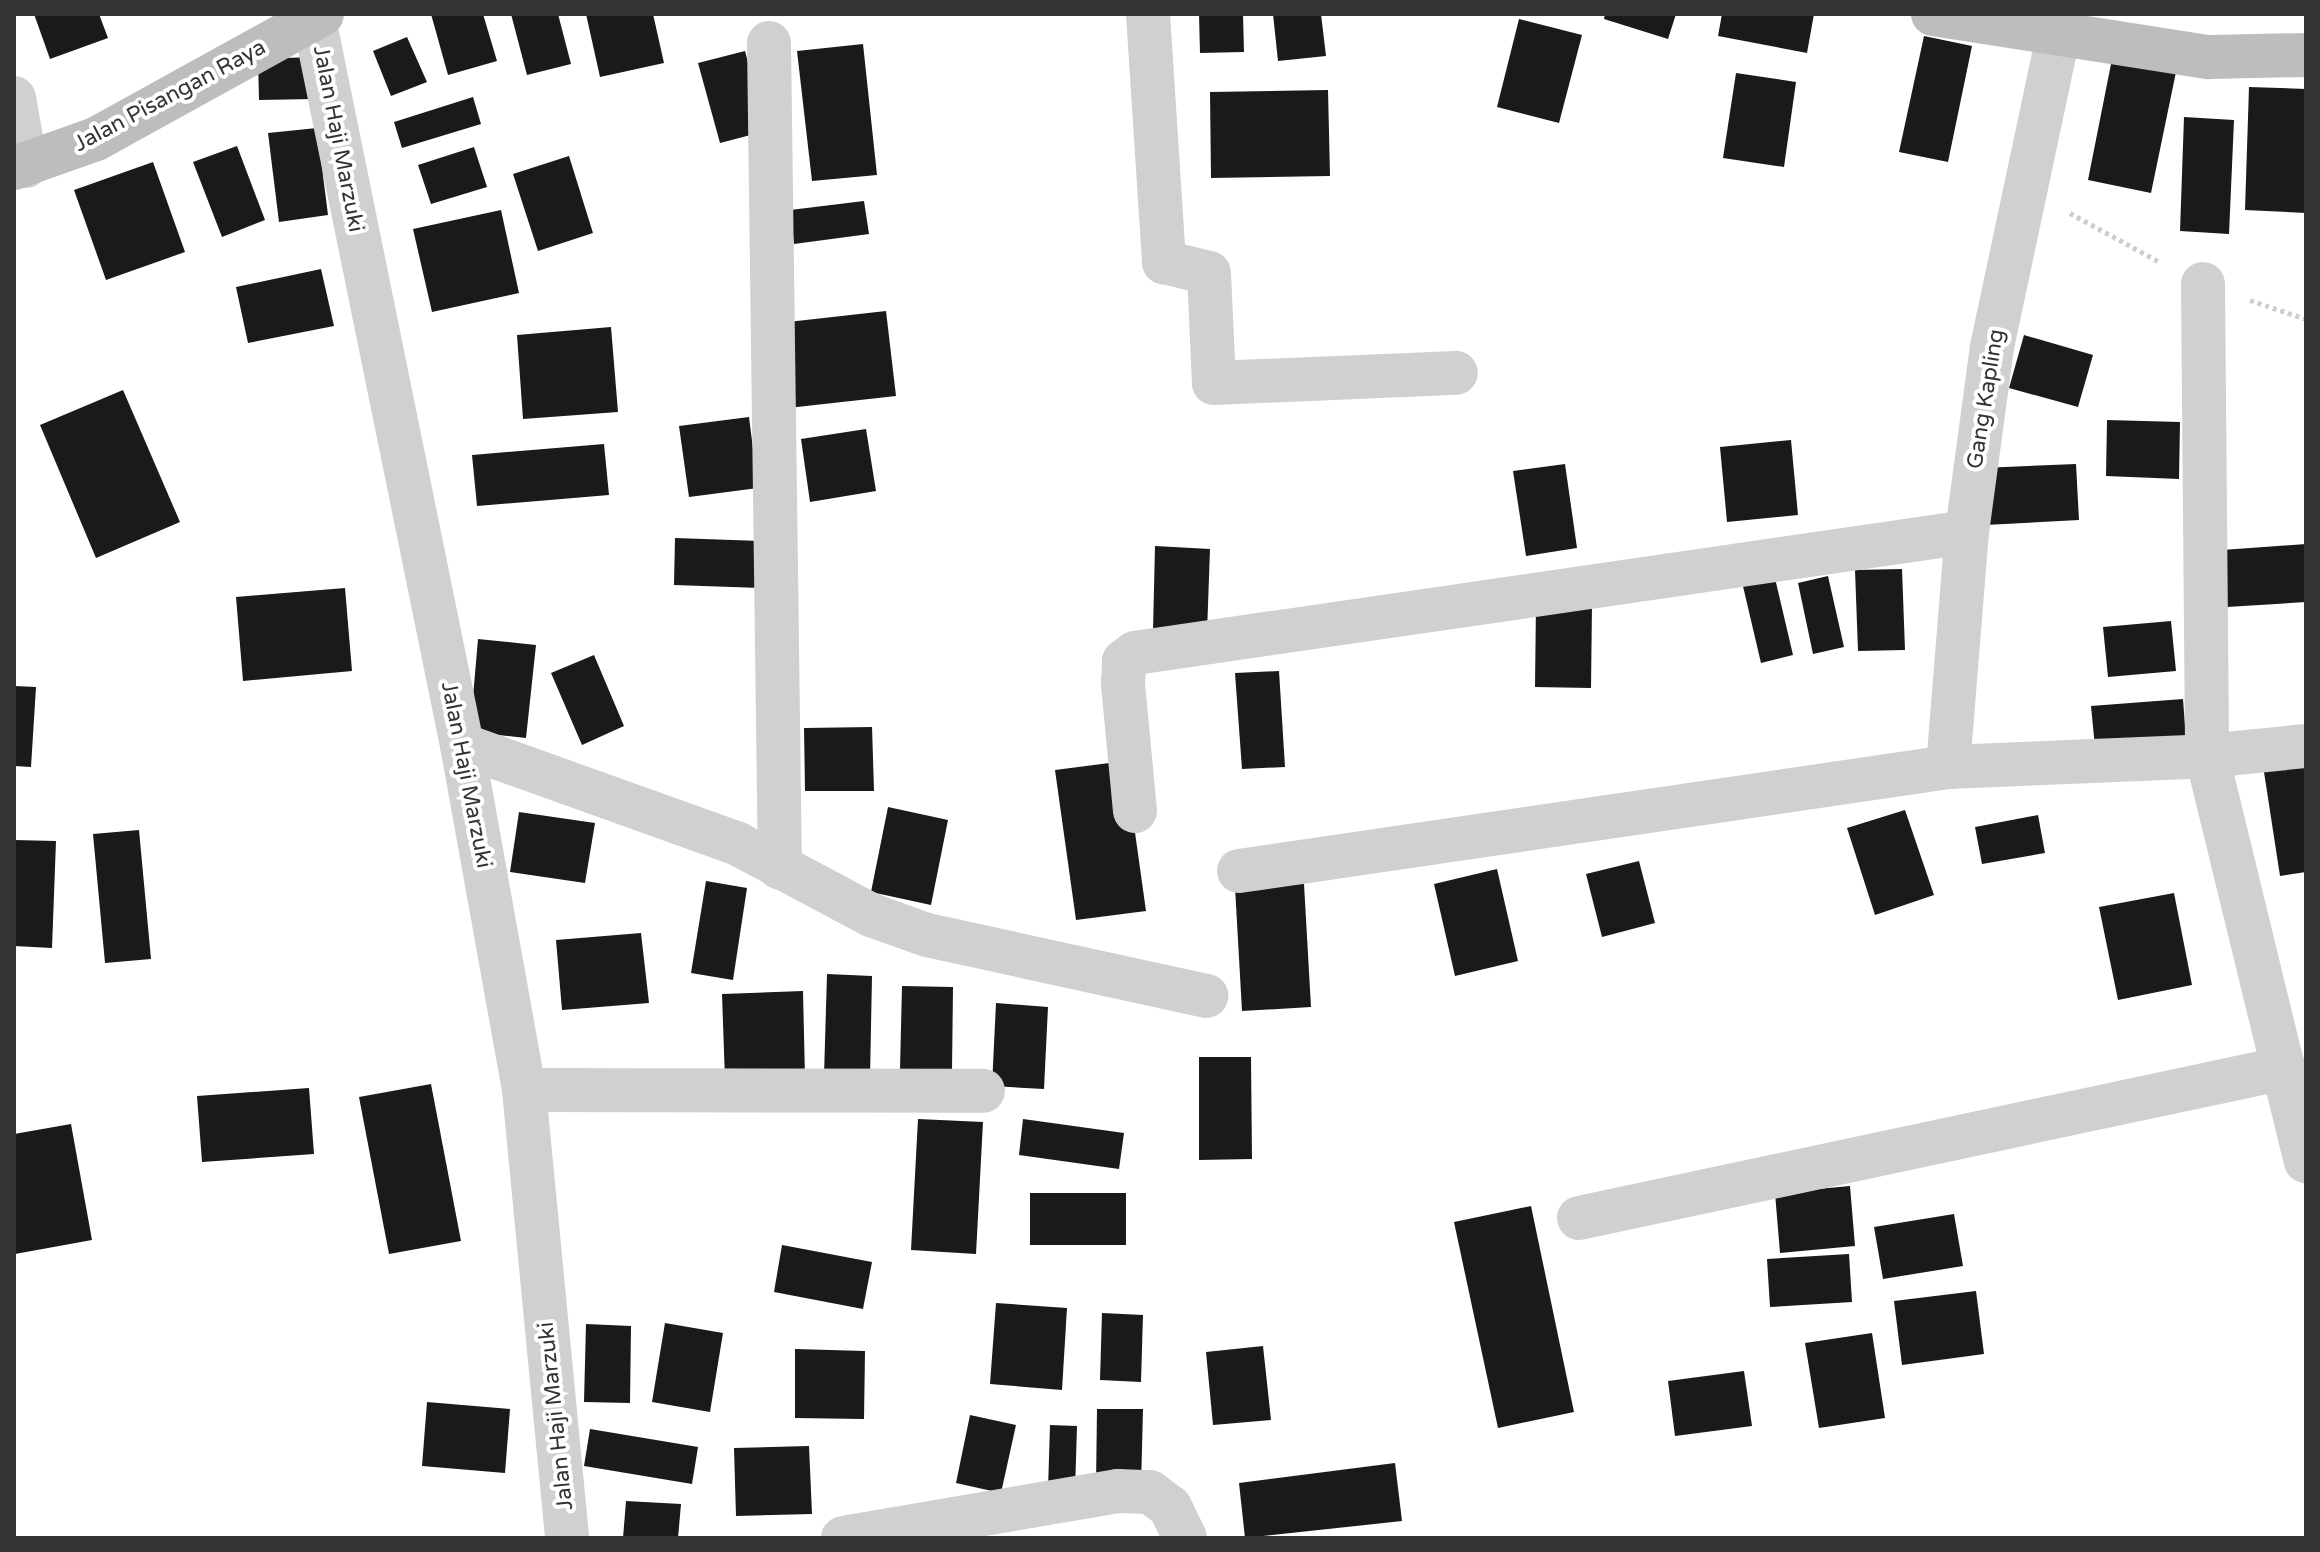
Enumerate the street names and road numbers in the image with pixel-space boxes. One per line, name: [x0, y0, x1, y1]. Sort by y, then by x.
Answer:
street label: Jalan Pisangan Raya: [70, 34, 270, 158]
street label: Jalan Haji Marzuki: [307, 44, 369, 234]
street label: Gang Kapling: [1962, 327, 2010, 471]
street label: Jalan Haji Marzuki: [435, 680, 497, 870]
street label: Jalan Haji Marzuki: [533, 1321, 579, 1511]

